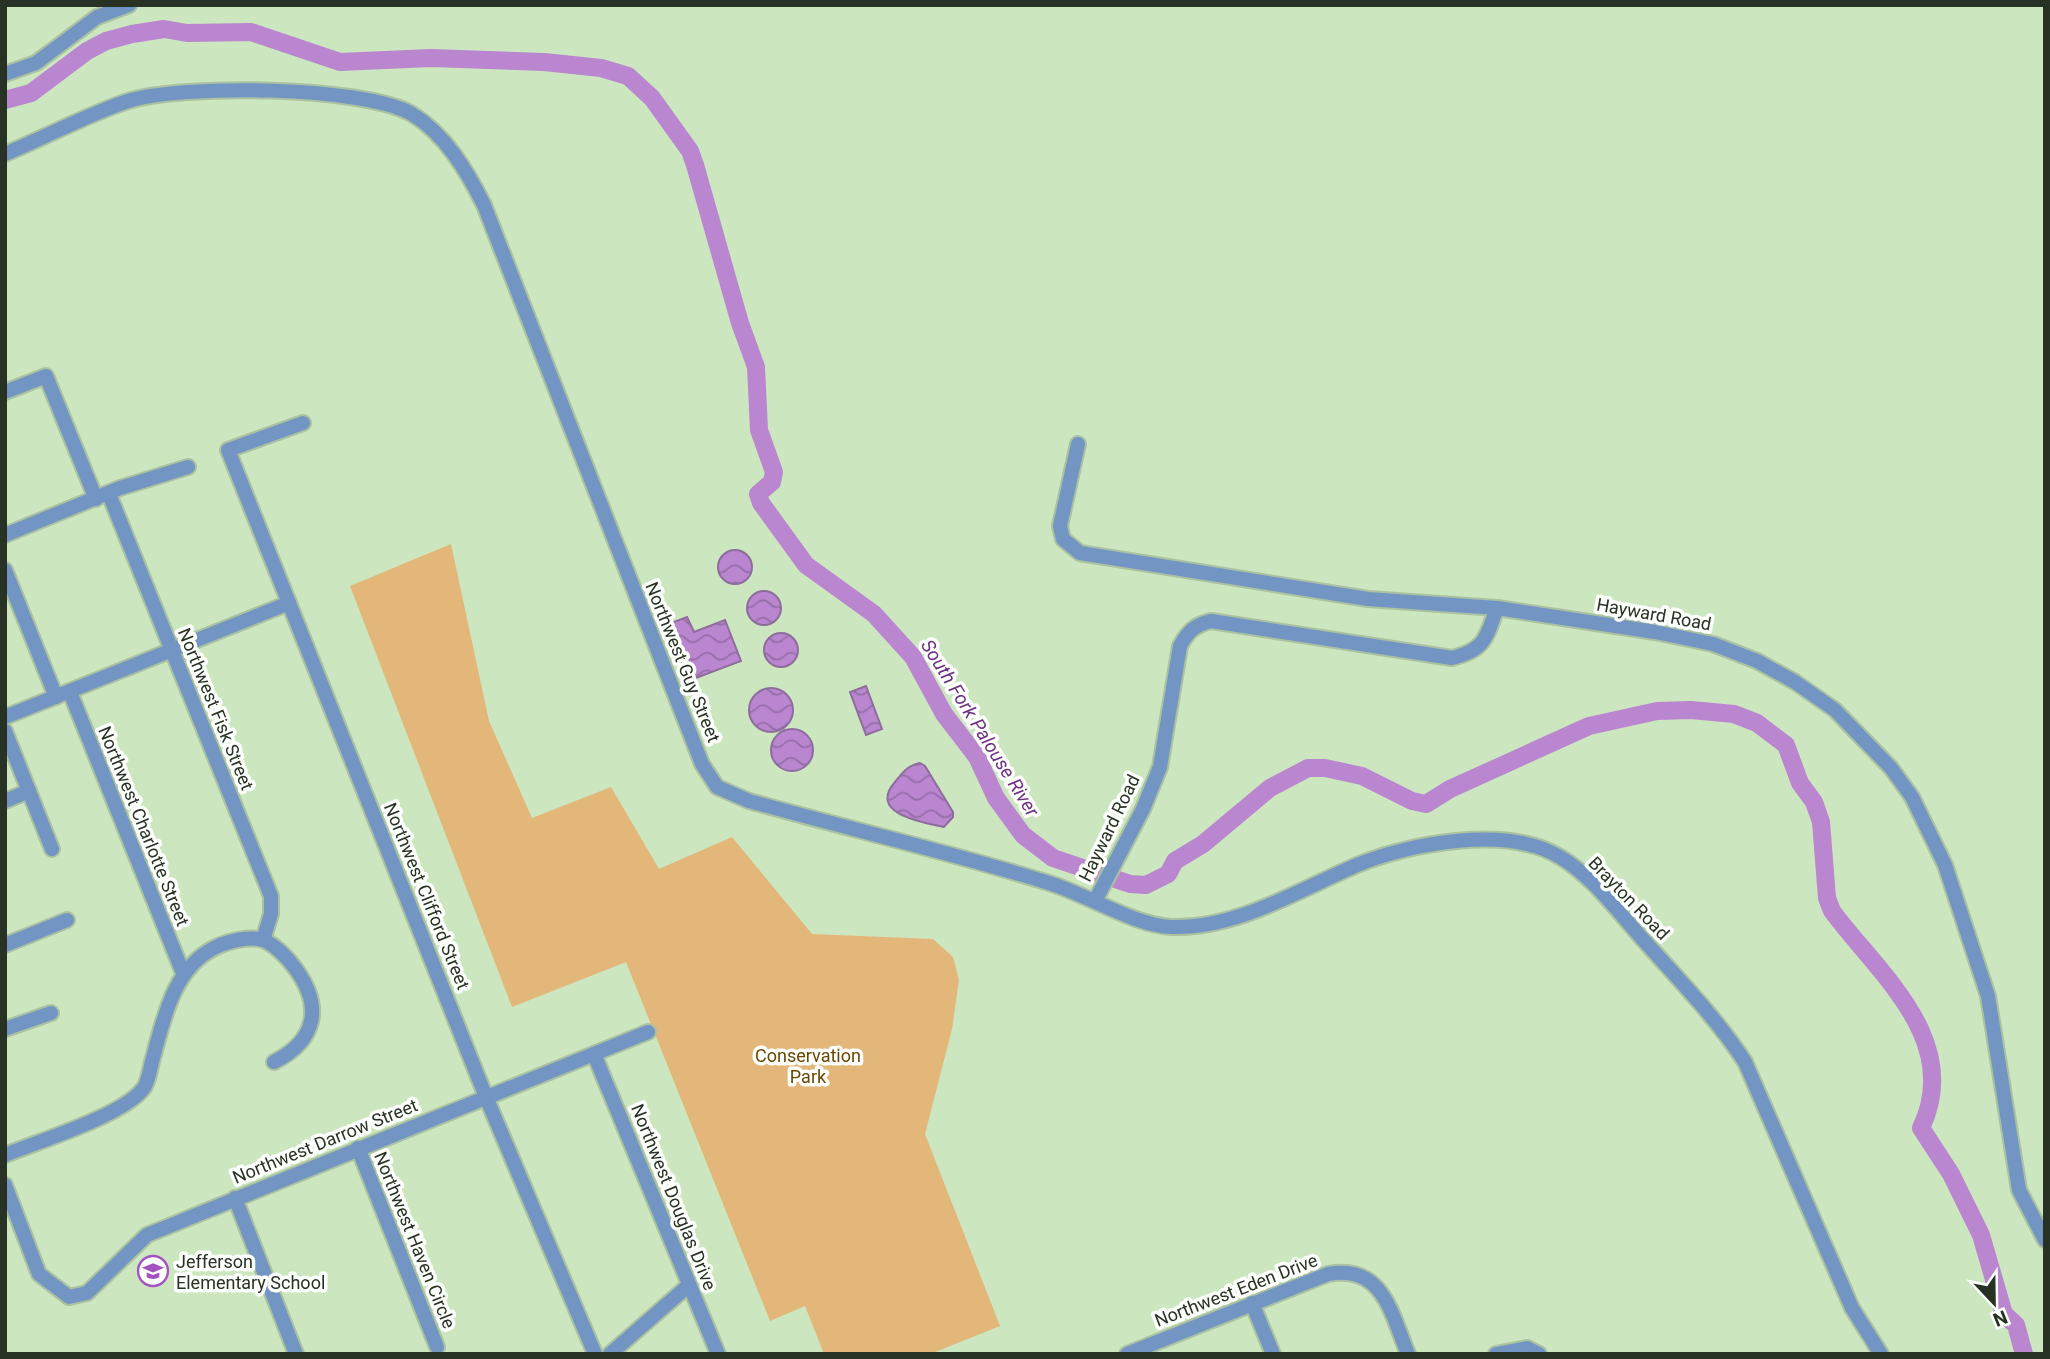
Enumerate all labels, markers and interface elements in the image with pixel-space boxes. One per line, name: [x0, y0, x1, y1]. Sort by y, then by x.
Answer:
street label: Northwest Guy Street: [641, 579, 725, 745]
street label: Hayward Road: [1595, 594, 1713, 634]
street label: Northwest Fisk Street: [174, 625, 258, 793]
water label: South Fork Palouse River: [916, 635, 1044, 821]
street label: Northwest Charlotte Street: [94, 723, 194, 929]
street label: Hayward Road: [1074, 771, 1144, 885]
street label: Northwest Clifford Street: [380, 800, 474, 992]
street label: Brayton Road: [1584, 852, 1674, 944]
park label: Conservation Park: [755, 1045, 861, 1087]
street label: Northwest Darrow Street: [229, 1094, 421, 1188]
street label: Northwest Douglas Drive: [627, 1101, 721, 1293]
street label: Northwest Haven Circle: [370, 1149, 460, 1331]
street label: Northwest Eden Drive: [1152, 1249, 1320, 1331]
place label: Jefferson Elementary School: [176, 1251, 325, 1293]
school or university icon: Jefferson Elementary School: [136, 1254, 170, 1288]
north arrow: [1959, 1268, 2029, 1338]
text: N: [1990, 1305, 2011, 1331]

